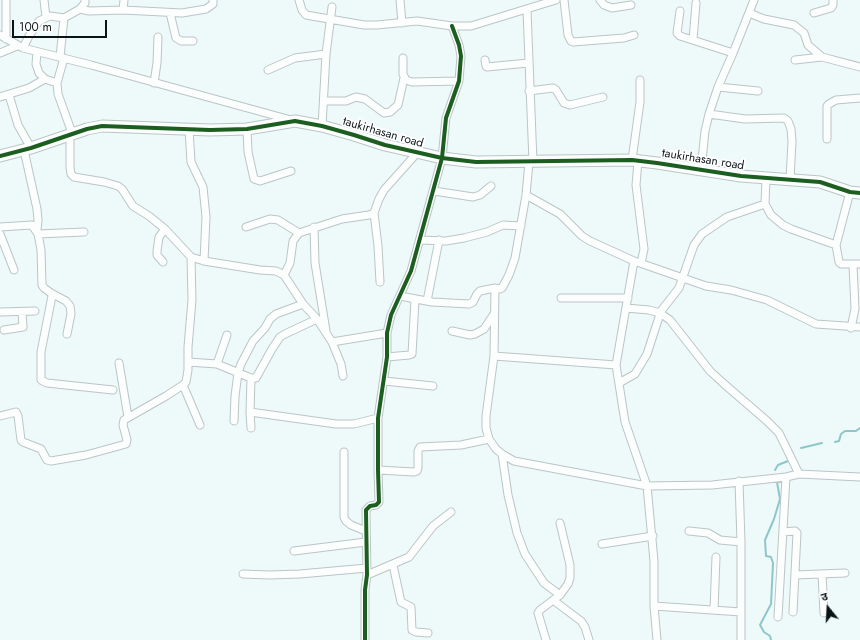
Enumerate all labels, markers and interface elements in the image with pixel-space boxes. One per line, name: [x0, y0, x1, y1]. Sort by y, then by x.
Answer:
scale bar: [14, 12, 109, 38]
text: 100 m: [19, 18, 52, 36]
street label: taukirhasan road: [341, 115, 425, 151]
street label: taukirhasan road: [661, 146, 745, 174]
north arrow: [808, 588, 848, 628]
text: उ: [819, 588, 830, 605]

